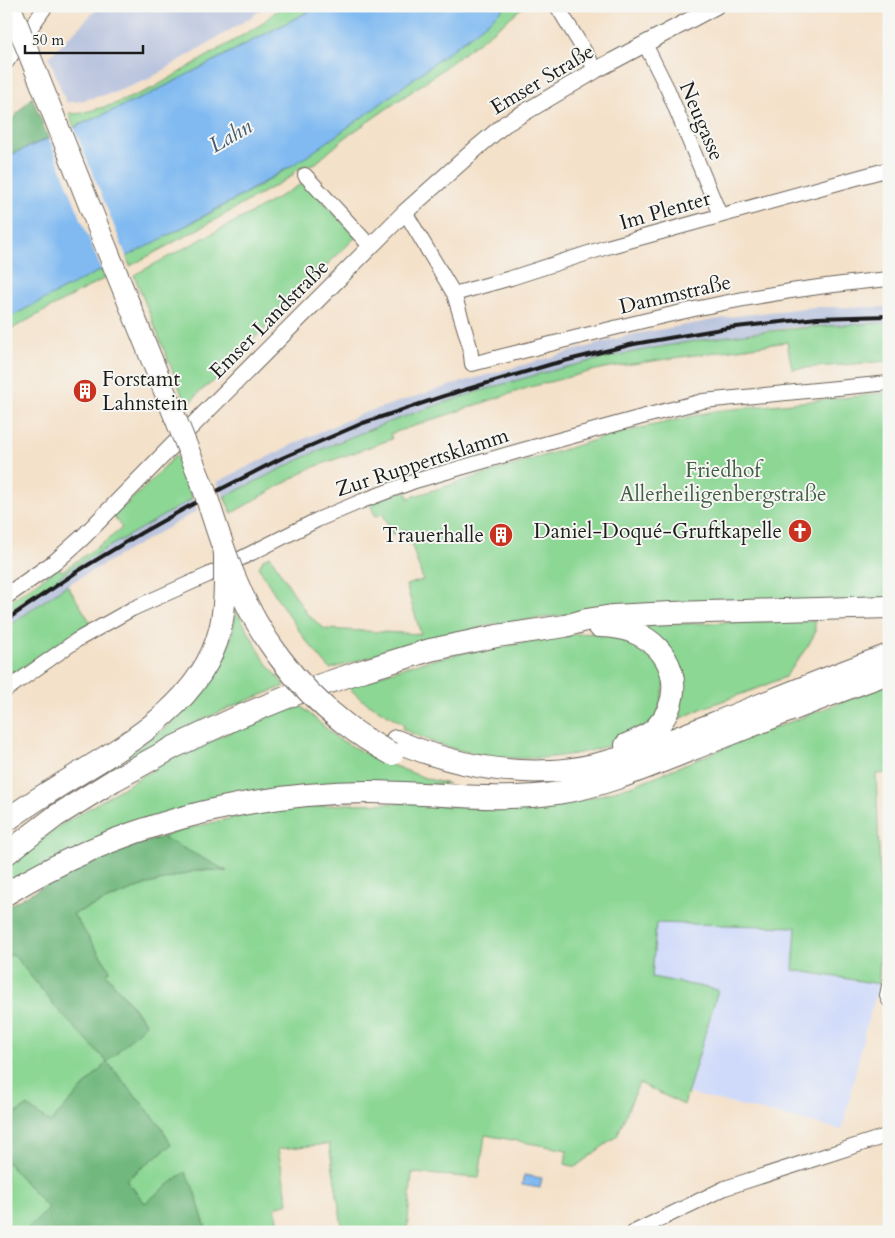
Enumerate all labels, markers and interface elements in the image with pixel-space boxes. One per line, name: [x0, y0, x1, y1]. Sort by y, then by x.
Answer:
scale bar: [25, 22, 142, 54]
text: 50 m: [32, 30, 64, 50]
street label: Emser Straße: [485, 37, 600, 122]
street label: Neugasse: [672, 77, 731, 165]
water label: Lahn: [204, 111, 258, 160]
street label: Im Plenter: [616, 184, 714, 237]
street label: Emser Landstraße: [203, 253, 335, 385]
street label: Dammstraße: [616, 268, 734, 321]
place label: Forstamt Lahnstein: [102, 365, 188, 418]
building icon: Forstamt Lahnstein: [72, 378, 98, 404]
street label: Zur Ruppertsklamm: [332, 421, 513, 504]
park label: Friedhof Allerheiligenbergstraße: [620, 456, 826, 509]
place label: Daniel-Doqué-Gruftkapelle: [534, 517, 782, 546]
church icon: Daniel-Doqué-Gruftkapelle: [787, 518, 813, 544]
place label: Trauerhalle: [382, 521, 484, 550]
building icon: Trauerhalle: [488, 522, 514, 548]

